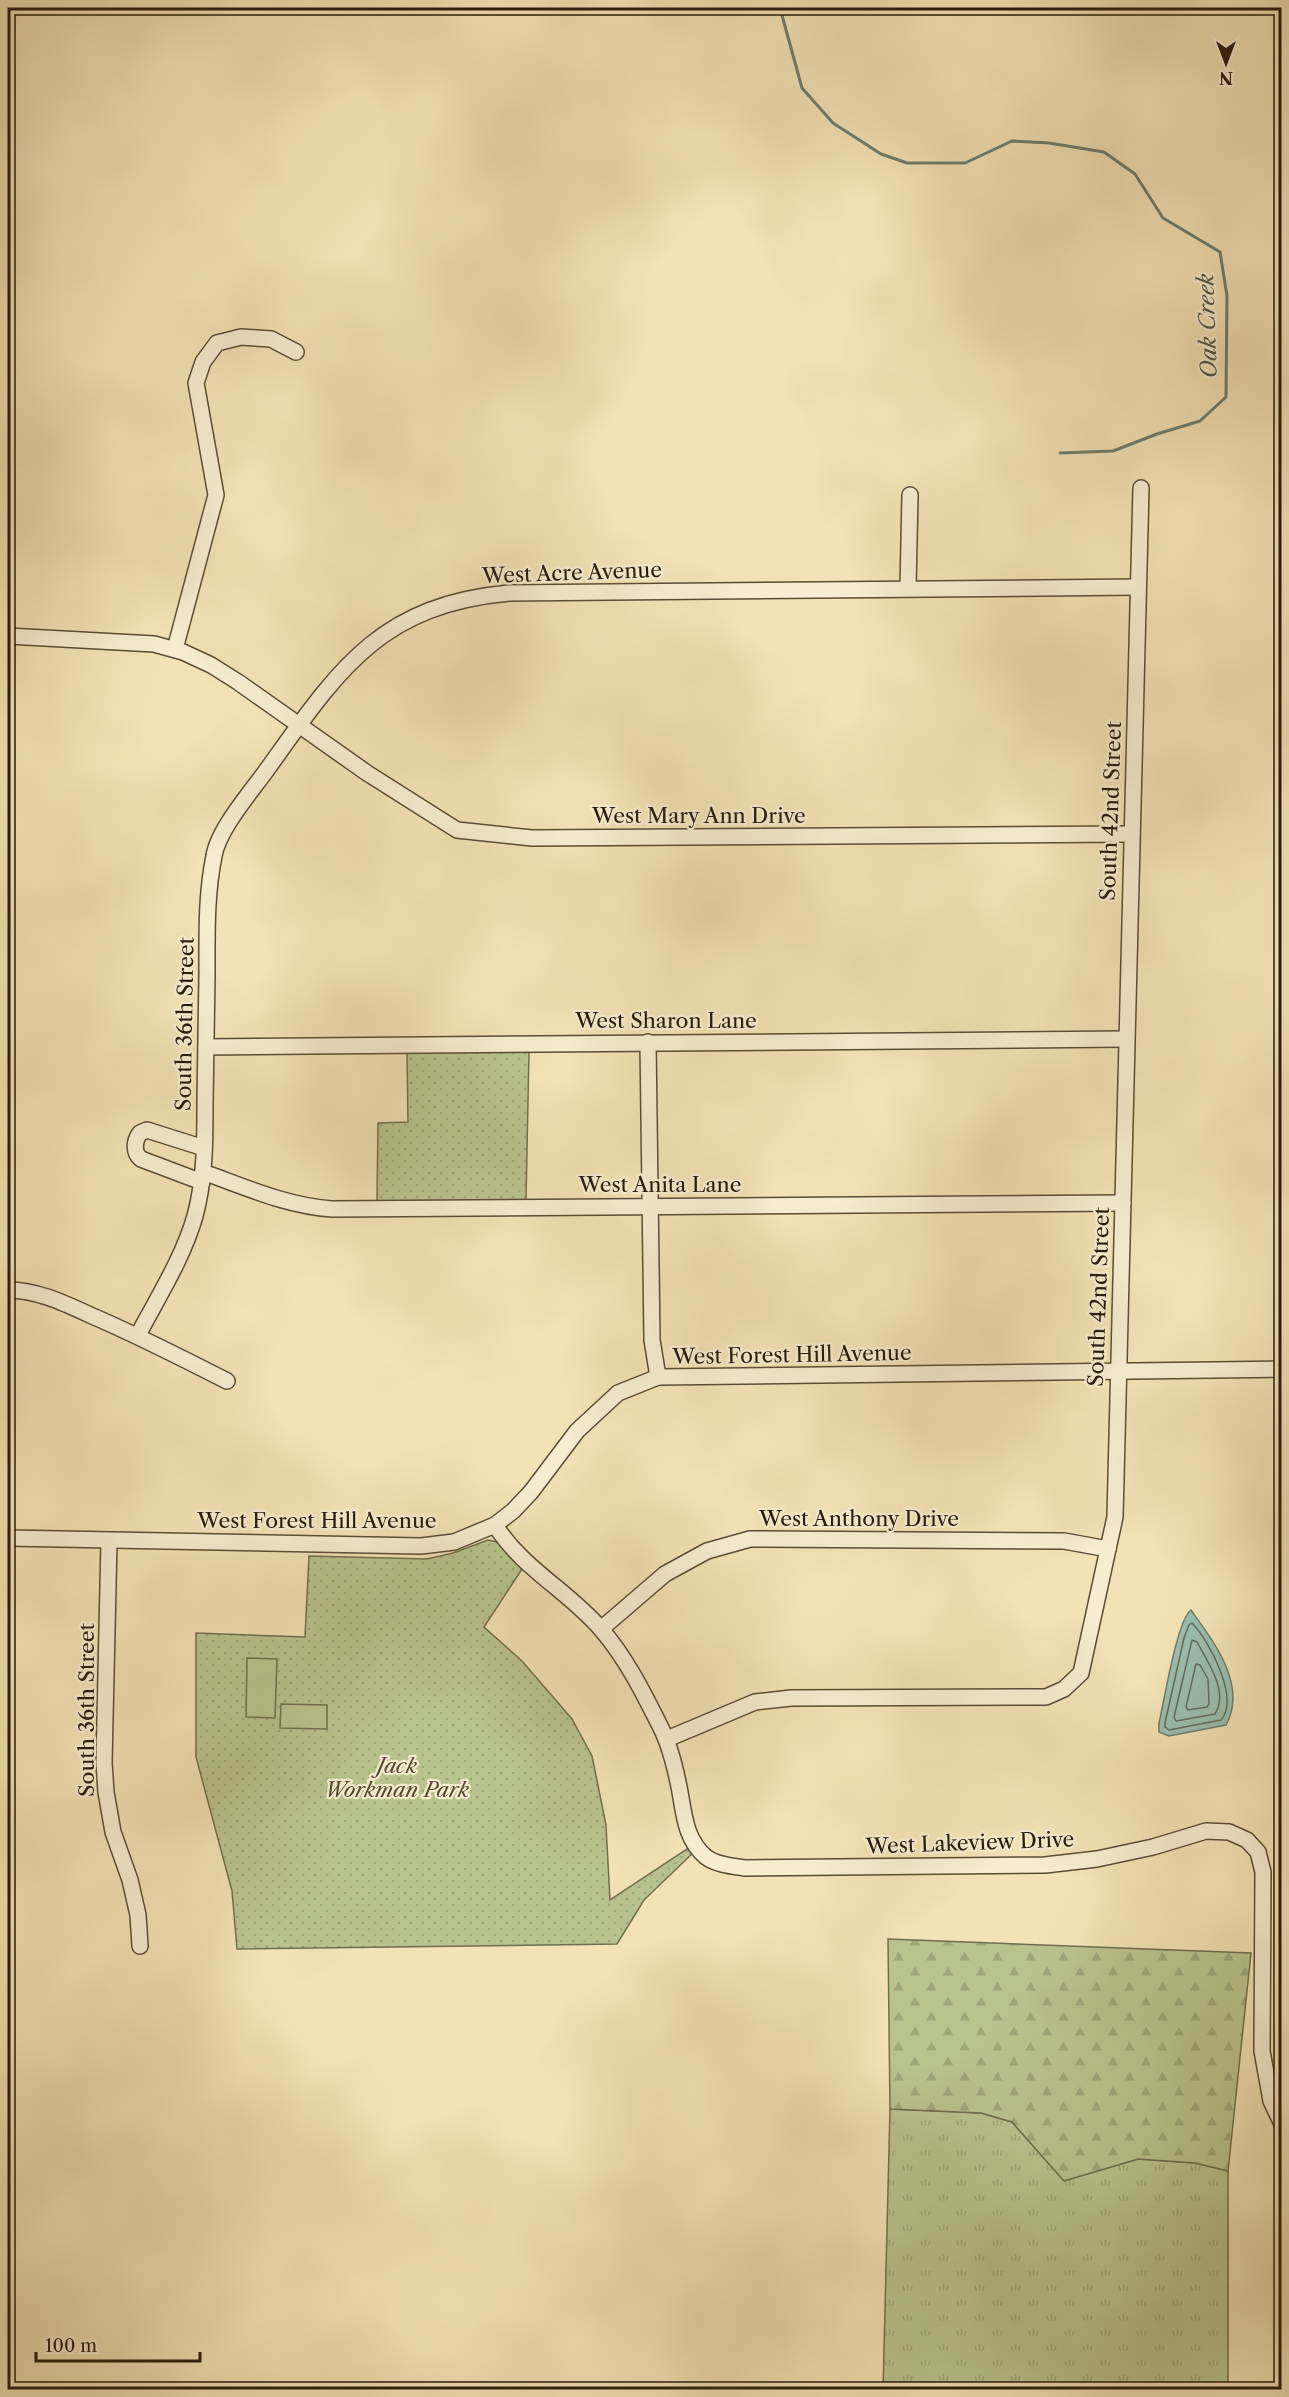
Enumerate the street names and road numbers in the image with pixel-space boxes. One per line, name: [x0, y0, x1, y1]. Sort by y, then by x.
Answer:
street label: West Acre Avenue: [481, 557, 662, 588]
street label: South 42nd Street: [1095, 720, 1126, 901]
street label: West Mary Ann Drive: [591, 803, 806, 828]
street label: South 36th Street: [170, 936, 199, 1111]
street label: West Sharon Lane: [574, 1008, 757, 1033]
street label: West Anita Lane: [578, 1172, 741, 1197]
street label: South 42nd Street: [1083, 1206, 1114, 1387]
street label: West Forest Hill Avenue: [671, 1340, 912, 1369]
street label: West Anthony Drive: [758, 1506, 959, 1531]
street label: West Forest Hill Avenue: [196, 1508, 437, 1533]
street label: South 36th Street: [74, 1622, 99, 1797]
street label: West Lakeview Drive: [864, 1826, 1075, 1859]

